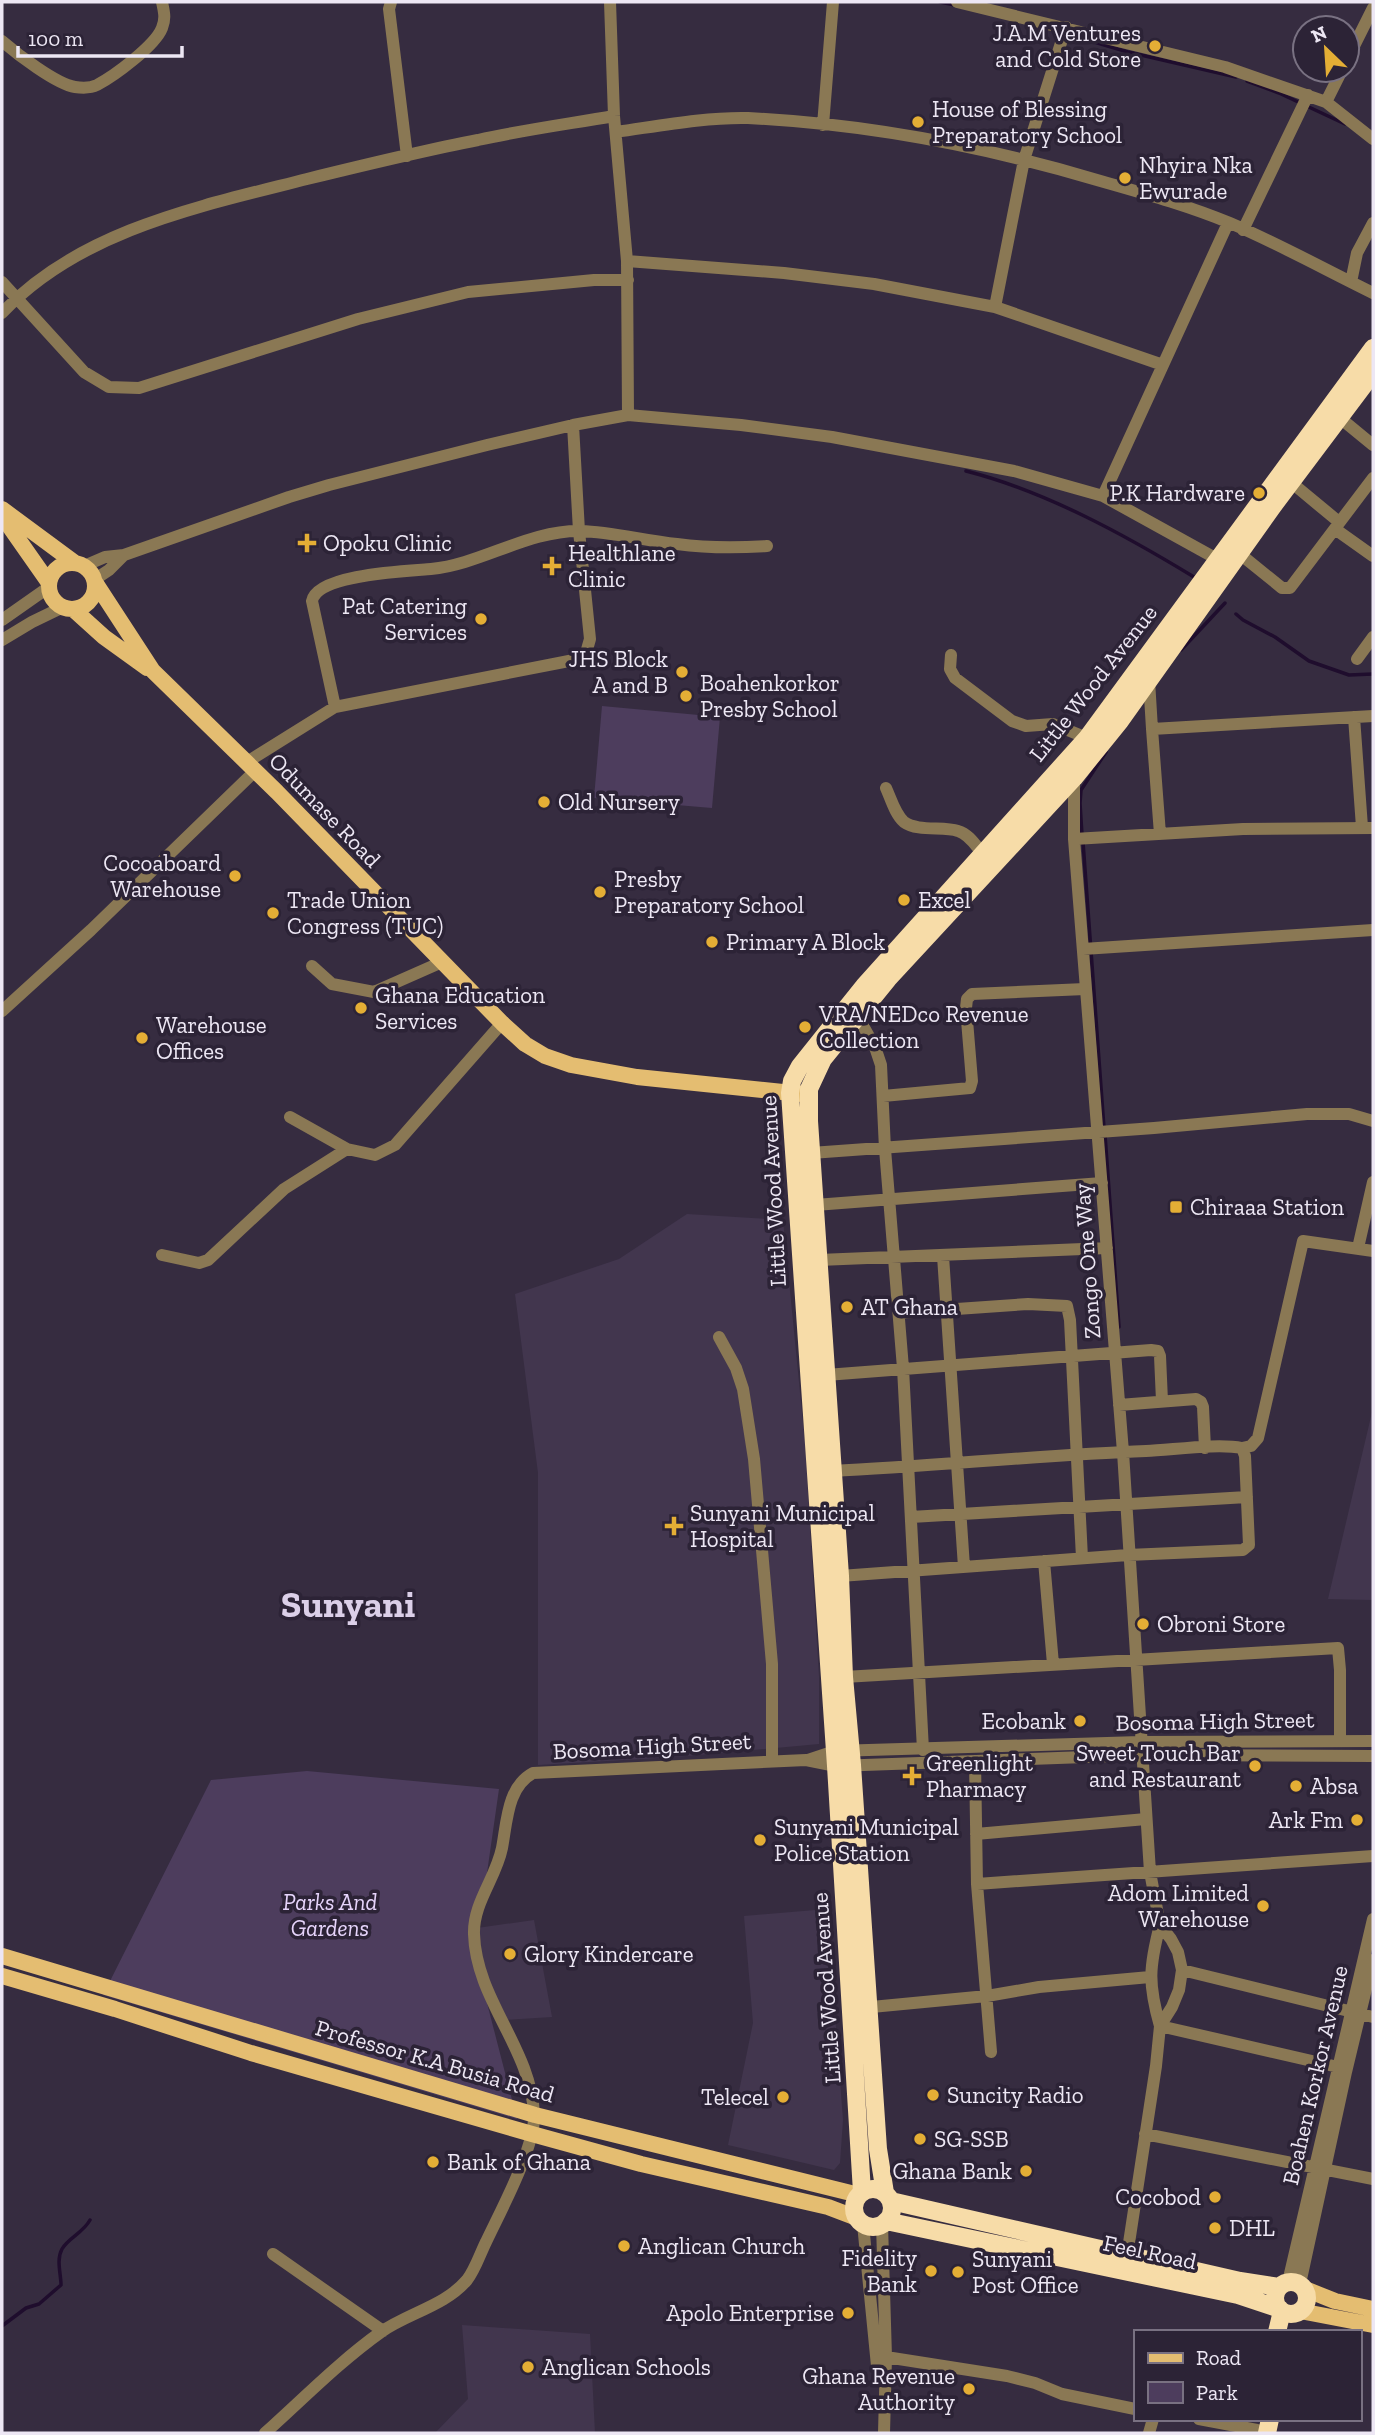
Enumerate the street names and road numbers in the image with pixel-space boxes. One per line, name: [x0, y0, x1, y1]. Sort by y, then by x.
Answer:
street label: Little Wood Avenue: [1023, 599, 1163, 767]
street label: Odumase Road: [263, 747, 387, 874]
street label: Little Wood Avenue: [754, 1095, 792, 1287]
street label: Zongo One Way: [1068, 1182, 1106, 1340]
street label: Bosoma High Street: [1115, 1705, 1315, 1737]
street label: Bosoma High Street: [552, 1727, 752, 1765]
street label: Little Wood Avenue: [805, 1892, 847, 2084]
street label: Boahen Korkor Avenue: [1276, 1962, 1354, 2188]
street label: Professor K.A Busia Road: [312, 2013, 558, 2109]
street label: Feel Road: [1101, 2228, 1200, 2276]

